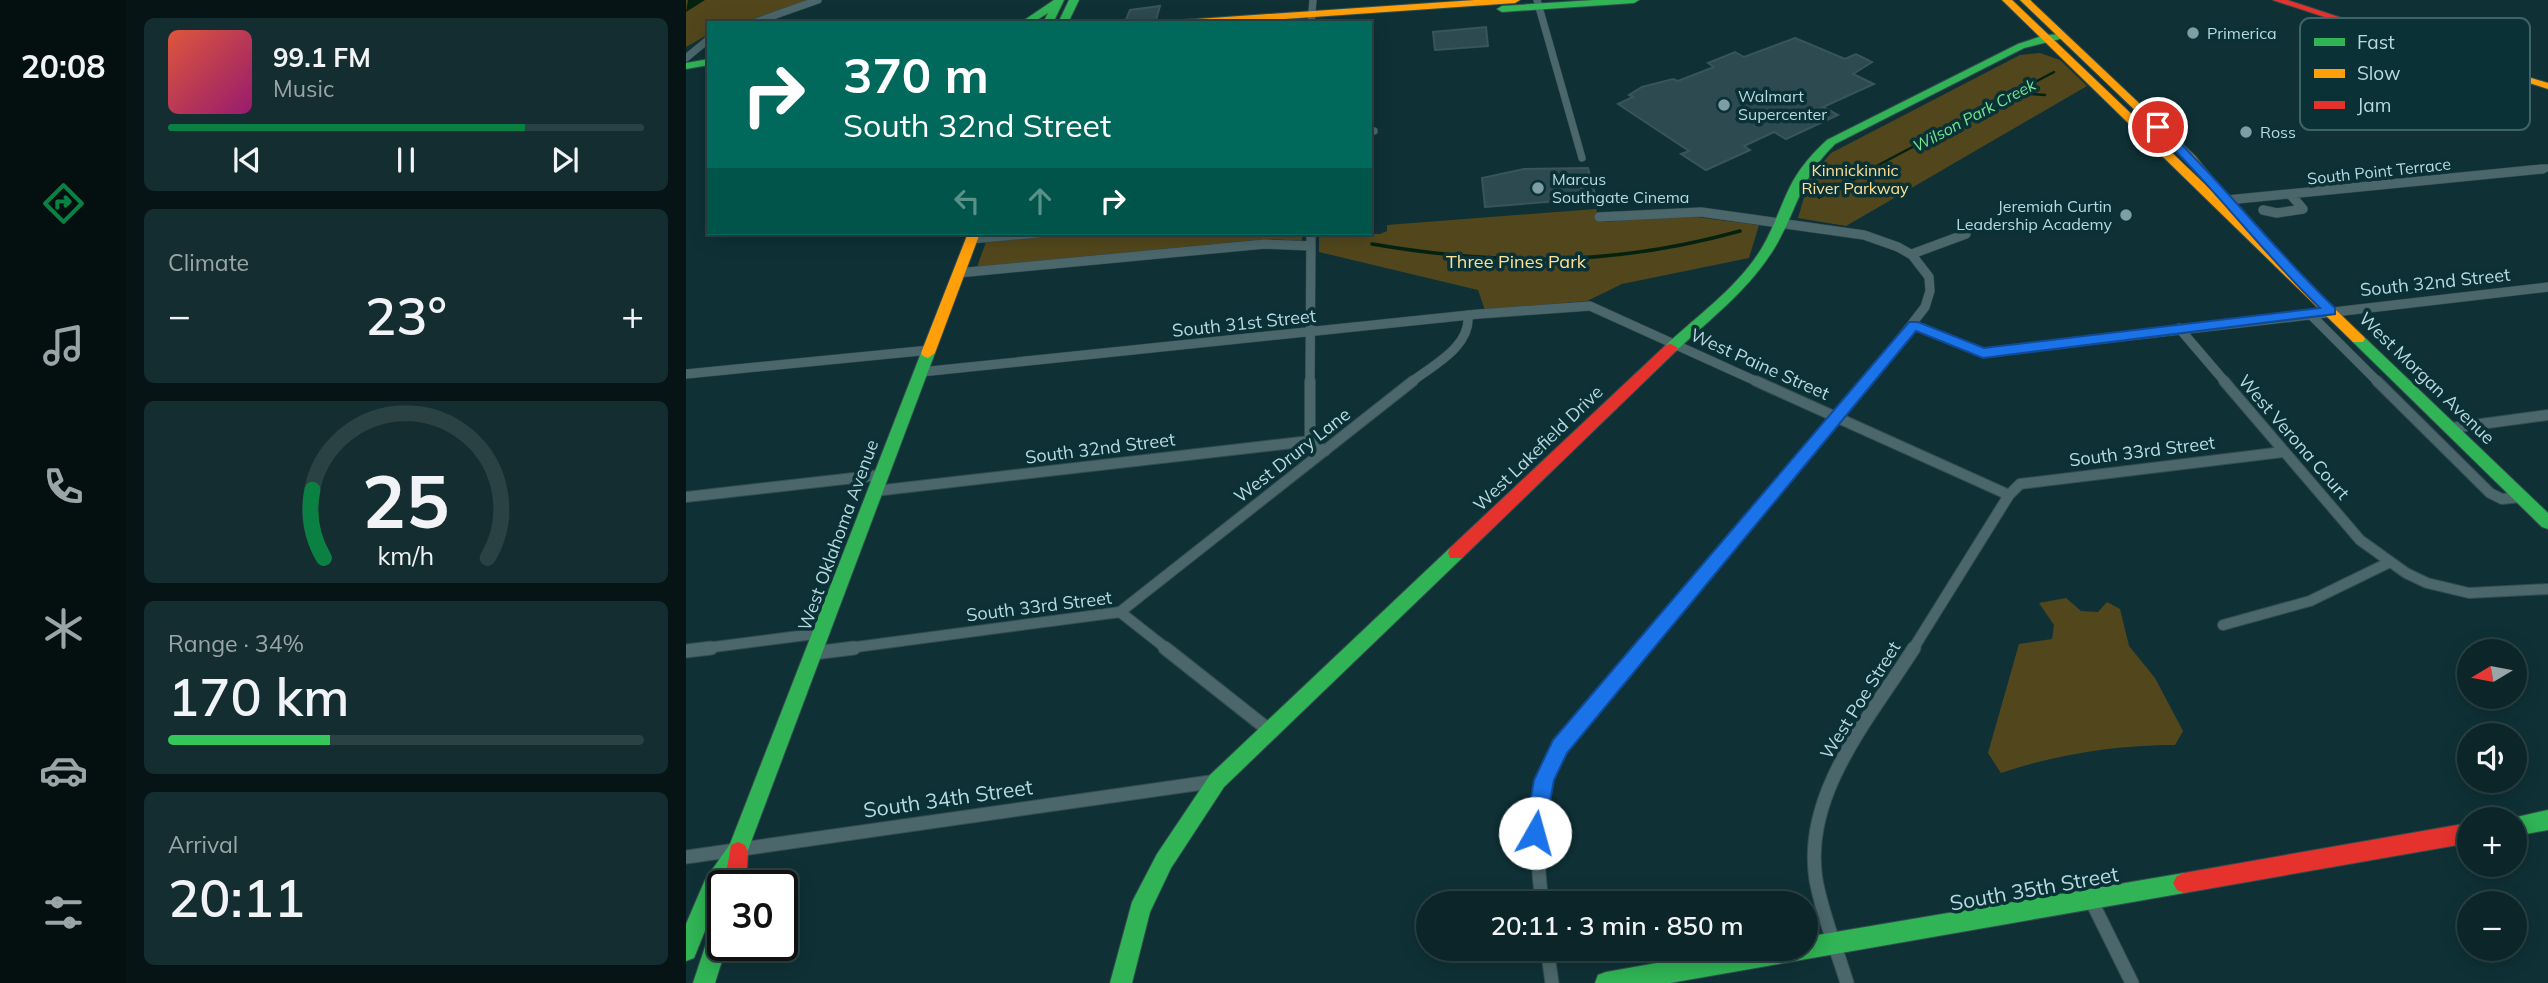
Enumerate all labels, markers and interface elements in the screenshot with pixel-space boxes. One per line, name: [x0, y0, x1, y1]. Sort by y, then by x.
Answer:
legend: [2300, 18, 2530, 130]
place label: Primerica: [2207, 23, 2277, 43]
marker: Primerica: [2185, 25, 2201, 41]
text: Fast: [2357, 30, 2395, 54]
text: 99.1 FM: [273, 41, 371, 74]
text: 370 m: [843, 44, 989, 105]
text: 20:08: [21, 46, 105, 86]
icon: right: [728, 49, 819, 140]
text: Slow: [2357, 61, 2401, 85]
text: Music: [273, 74, 334, 103]
water label: Wilson Park Creek: [1909, 74, 2039, 156]
place label: Walmart Supercenter: [1738, 86, 1827, 124]
text: Jam: [2357, 93, 2391, 117]
marker: Walmart Supercenter: [1716, 97, 1732, 113]
pin: [2128, 97, 2188, 157]
text: South 32nd Street: [843, 105, 1111, 145]
icon: arrive: [2139, 108, 2177, 146]
place label: Ross: [2260, 122, 2296, 142]
marker: Ross: [2238, 124, 2254, 140]
icon: previous: [228, 141, 266, 179]
icon: pause: [387, 141, 425, 179]
icon: next: [546, 141, 584, 179]
street label: South Point Terrace: [2306, 154, 2452, 188]
park label: Kinnickinnic River Parkway: [1801, 160, 1909, 198]
place label: Marcus Southgate Cinema: [1552, 169, 1689, 207]
icon: directions: [39, 179, 88, 228]
marker: Marcus Southgate Cinema: [1530, 180, 1546, 196]
icon: left: [948, 182, 986, 220]
icon: ahead: [1021, 182, 1059, 220]
icon: right: [1094, 182, 1132, 220]
place label: Jeremiah Curtin Leadership Academy: [1956, 196, 2112, 234]
marker: Jeremiah Curtin Leadership Academy: [2118, 207, 2134, 223]
text: Climate: [168, 248, 249, 277]
park label: Three Pines Park: [1446, 250, 1587, 273]
street label: South 32nd Street: [2359, 263, 2511, 301]
text: 23°: [365, 283, 447, 348]
text: −: [168, 291, 191, 339]
text: +: [621, 291, 644, 339]
street label: South 31st Street: [1171, 304, 1317, 342]
street label: West Morgan Avenue: [2354, 307, 2500, 449]
icon: music: [39, 321, 88, 370]
street label: West Paine Street: [1687, 323, 1833, 405]
street label: West Verona Court: [2233, 370, 2355, 504]
street label: West Lakefield Drive: [1468, 380, 1608, 516]
street label: West Drury Lane: [1229, 402, 1355, 508]
street label: South 32nd Street: [1024, 427, 1176, 469]
street label: South 33rd Street: [2068, 431, 2216, 471]
street label: West Oklahoma Avenue: [793, 436, 883, 634]
text: 25: [362, 455, 450, 546]
icon: phone: [39, 462, 88, 511]
text: km/h: [378, 539, 434, 570]
street label: South 33rd Street: [965, 586, 1113, 626]
icon: climate: [39, 604, 88, 653]
text: Range · 34%: [168, 629, 304, 658]
street label: West Poe Street: [1815, 637, 1905, 763]
north arrow: [2457, 639, 2527, 709]
map controls: [2457, 639, 2527, 961]
text: 170 km: [168, 664, 349, 729]
button: sound: [2457, 723, 2527, 793]
icon: car: [39, 746, 88, 795]
street label: South 34th Street: [862, 773, 1034, 823]
position arrow: [1498, 796, 1572, 870]
button: +: [2457, 807, 2527, 877]
text: Arrival: [168, 830, 238, 859]
street label: South 35th Street: [1948, 860, 2120, 916]
text: 20:11: [168, 865, 305, 930]
speed limit sign: 30: [707, 870, 798, 961]
icon: filters: [39, 888, 88, 937]
button: −: [2457, 891, 2527, 961]
text: 20:11 · 3 min · 850 m: [1490, 909, 1744, 942]

